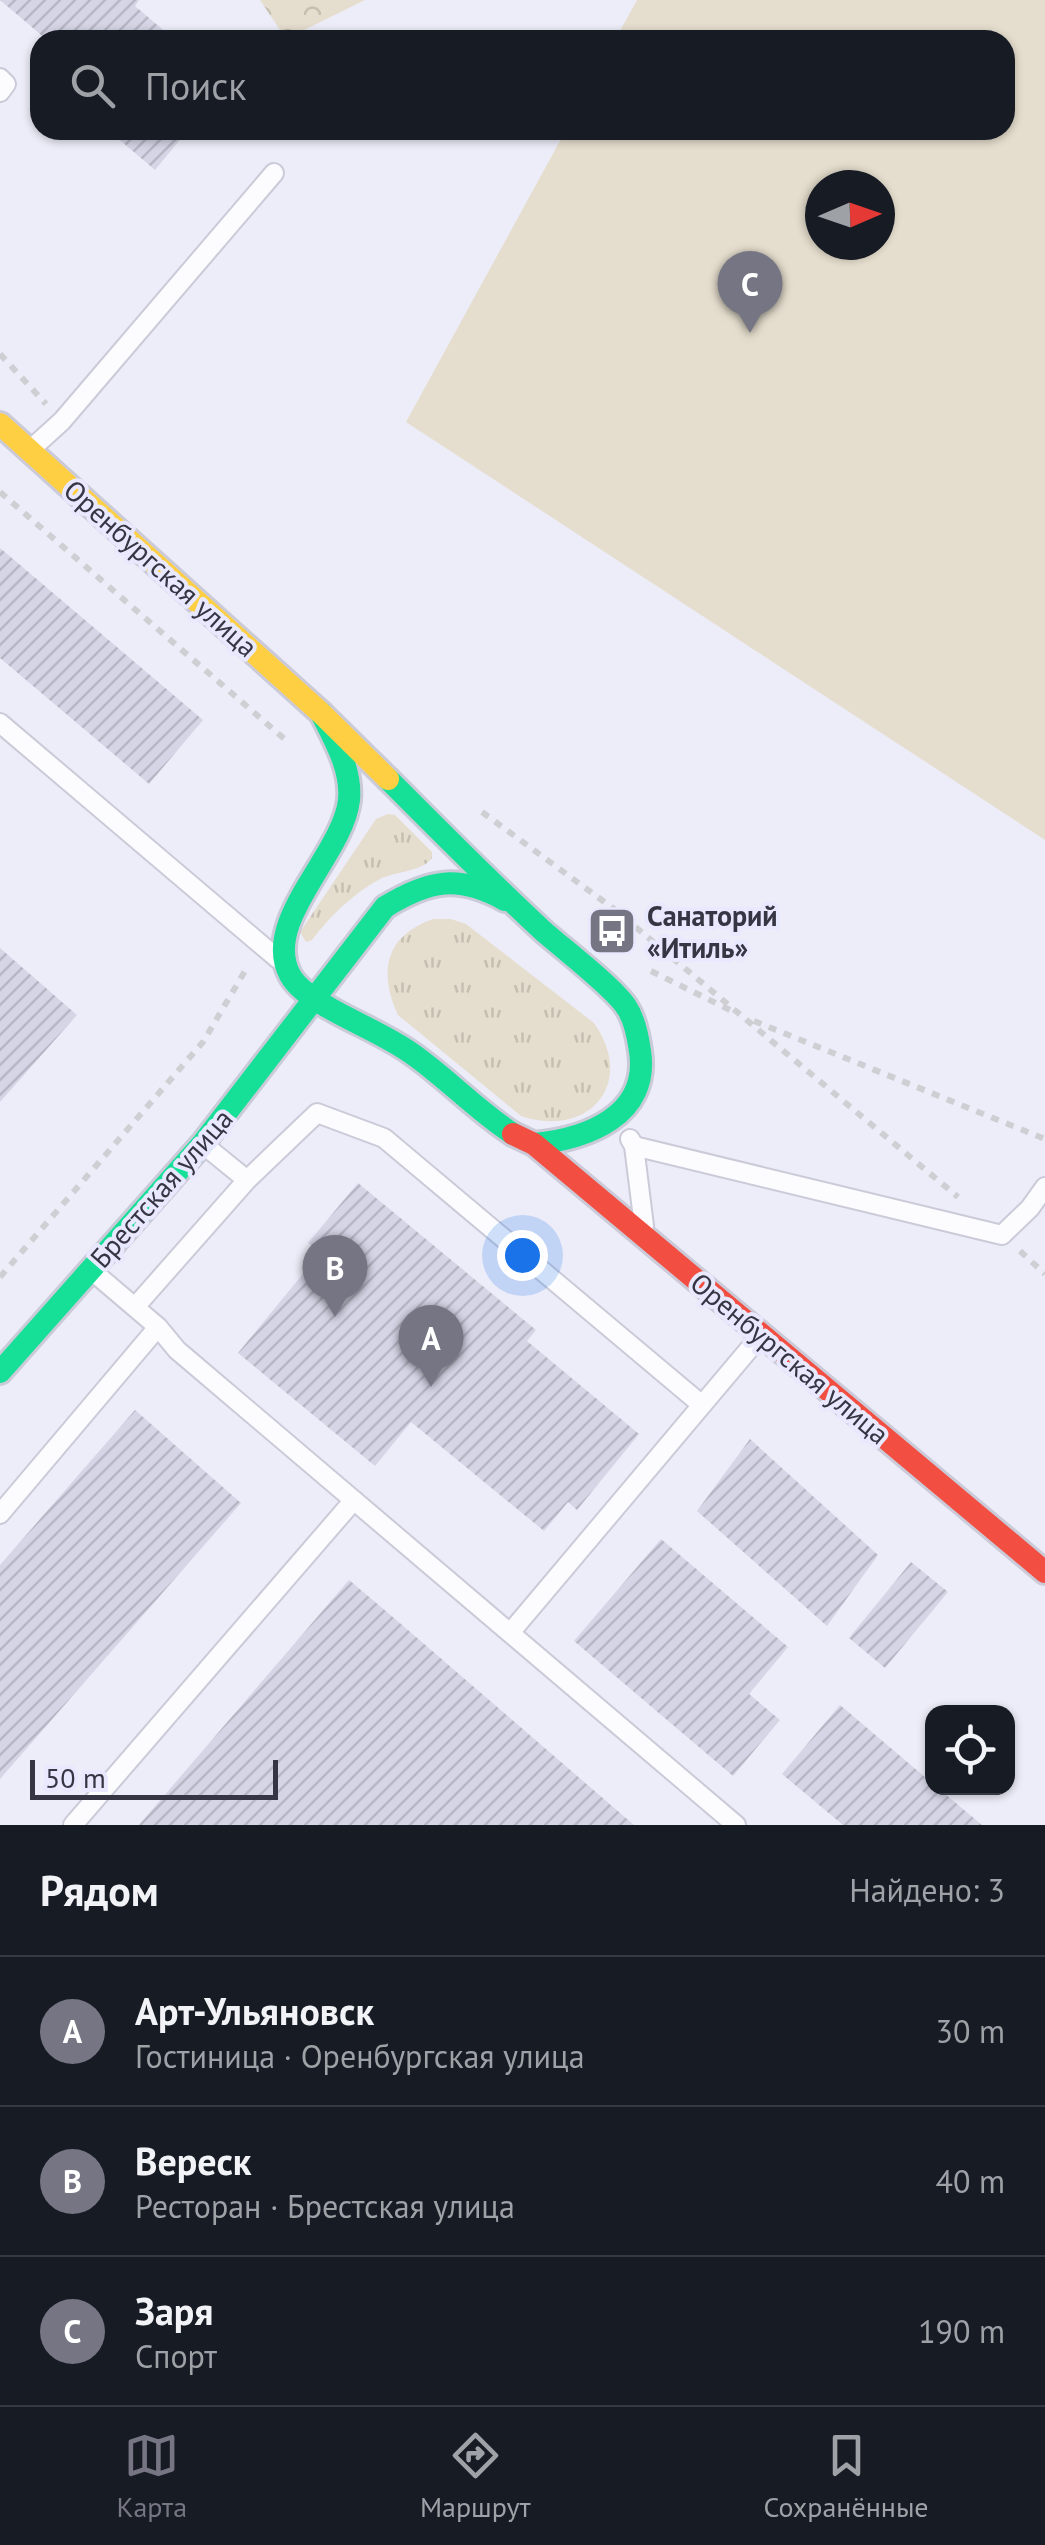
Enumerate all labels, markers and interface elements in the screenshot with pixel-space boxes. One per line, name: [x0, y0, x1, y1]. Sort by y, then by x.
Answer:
search box: [30, 30, 1015, 140]
icon: search: [65, 58, 120, 113]
text: Поиск: [145, 61, 246, 110]
north arrow: [805, 170, 895, 260]
pin: C: [718, 250, 782, 333]
street label: Оренбургская улица: [56, 471, 266, 665]
place label: Санаторий «Итиль»: [647, 897, 778, 966]
bus stop icon: Санаторий «Итиль»: [586, 905, 638, 957]
street label: Брестская улица: [82, 1101, 240, 1275]
your location: [497, 1230, 548, 1281]
pin: B: [302, 1234, 368, 1317]
street label: Оренбургская улица: [683, 1264, 897, 1452]
pin: A: [398, 1304, 464, 1387]
map controls: [925, 1705, 1015, 1795]
button: locate: [925, 1705, 1015, 1795]
scale bar: [30, 1755, 278, 1800]
text: 50 m: [45, 1759, 106, 1796]
text: Рядом: [40, 1863, 159, 1918]
text: Найдено: 3: [849, 1869, 1005, 1911]
text: Арт-Ульяновск: [135, 1986, 374, 2035]
text: A: [63, 2010, 82, 2052]
text: 30 m: [936, 2010, 1005, 2052]
text: Гостиница · Оренбургская улица: [135, 2035, 585, 2077]
text: Вереск: [135, 2136, 251, 2185]
text: B: [63, 2160, 82, 2202]
text: 40 m: [936, 2160, 1005, 2202]
text: Ресторан · Брестская улица: [135, 2185, 515, 2227]
text: Заря: [135, 2286, 213, 2335]
text: C: [64, 2310, 81, 2352]
text: 190 m: [918, 2310, 1005, 2352]
text: Спорт: [135, 2335, 217, 2377]
tab: Карта: [116, 2428, 187, 2525]
tab: Маршрут: [420, 2428, 531, 2525]
tab: Сохранённые: [763, 2428, 929, 2525]

